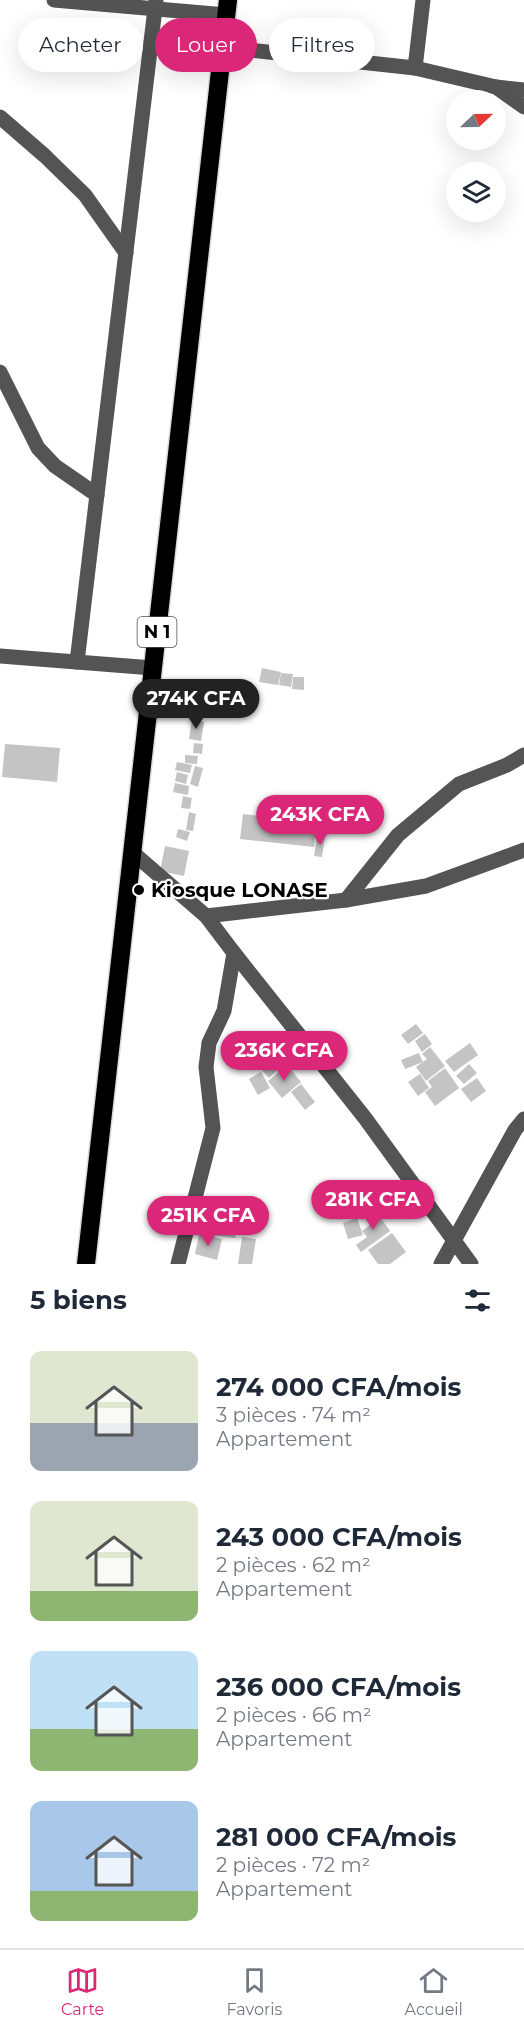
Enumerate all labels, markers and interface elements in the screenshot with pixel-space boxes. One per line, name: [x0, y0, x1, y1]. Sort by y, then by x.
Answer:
chip: Acheter: [18, 18, 143, 72]
chip: Louer: [155, 18, 257, 72]
chip: Filtres: [269, 18, 375, 72]
north arrow: [446, 90, 506, 150]
map controls: [446, 90, 506, 222]
button: layers: [446, 162, 506, 222]
road number: N 1: [138, 617, 176, 647]
pin: 274K CFA: [134, 679, 258, 730]
text: 274K CFA: [146, 686, 246, 710]
pin: 243K CFA: [258, 795, 382, 846]
text: 243K CFA: [270, 802, 370, 826]
place label: Kiosque LONASE: [151, 878, 328, 902]
marker: Kiosque LONASE: [132, 883, 146, 897]
pin: 236K CFA: [222, 1031, 346, 1082]
text: 236K CFA: [235, 1038, 333, 1062]
pin: 281K CFA: [311, 1180, 435, 1231]
text: 281K CFA: [325, 1187, 421, 1211]
pin: 251K CFA: [146, 1196, 270, 1247]
text: 251K CFA: [161, 1203, 255, 1227]
text: 5 biens: [30, 1284, 127, 1316]
icon: filters: [461, 1284, 494, 1317]
text: 274 000 CFA/mois: [216, 1371, 461, 1403]
icon: home: [78, 1375, 150, 1447]
text: 3 pièces · 74 m²: [216, 1403, 371, 1427]
text: Appartement: [216, 1427, 352, 1451]
text: 243 000 CFA/mois: [216, 1521, 462, 1553]
icon: home: [78, 1525, 150, 1597]
text: 2 pièces · 62 m²: [216, 1553, 371, 1577]
text: Appartement: [216, 1577, 352, 1601]
text: 236 000 CFA/mois: [216, 1671, 461, 1703]
icon: home: [78, 1675, 150, 1747]
text: 2 pièces · 66 m²: [216, 1703, 371, 1727]
text: Appartement: [216, 1727, 352, 1751]
text: 281 000 CFA/mois: [216, 1821, 456, 1853]
icon: home: [78, 1825, 150, 1897]
text: 2 pièces · 72 m²: [216, 1853, 370, 1877]
text: Appartement: [216, 1877, 352, 1901]
tab: Carte: [61, 1964, 104, 2019]
tab: Favoris: [226, 1964, 282, 2019]
tab: Accueil: [405, 1964, 463, 2019]

